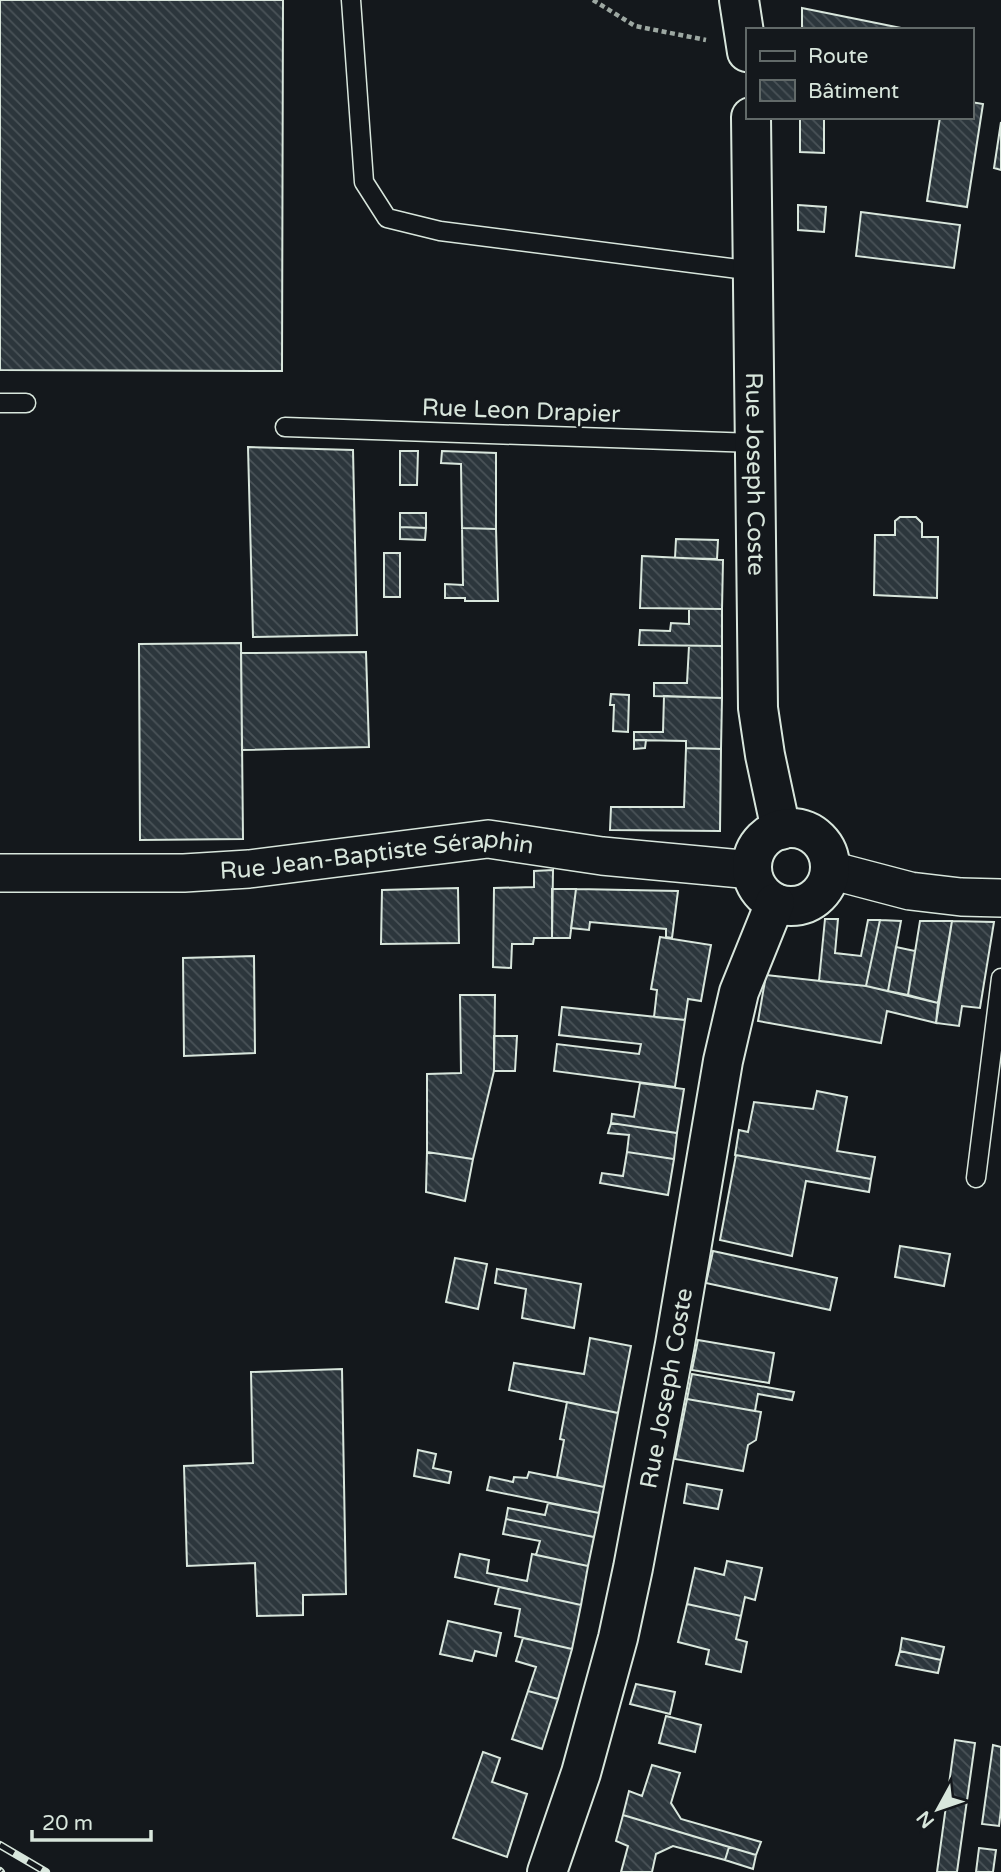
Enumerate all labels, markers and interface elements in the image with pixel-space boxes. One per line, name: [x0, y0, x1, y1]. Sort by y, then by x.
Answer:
legend: [746, 28, 973, 119]
text: Route: [808, 44, 868, 69]
text: Bâtiment: [808, 79, 899, 104]
street label: Rue Joseph Coste: [740, 372, 771, 576]
street label: Rue Leon Drapier: [421, 393, 622, 429]
street label: Rue Jean-Baptiste Séraphin: [219, 824, 536, 885]
street label: Rue Joseph Coste: [634, 1286, 699, 1491]
north arrow: [903, 1774, 973, 1844]
scale bar: [32, 1798, 150, 1842]
text: N: [912, 1806, 939, 1832]
text: 20 m: [42, 1811, 93, 1836]

